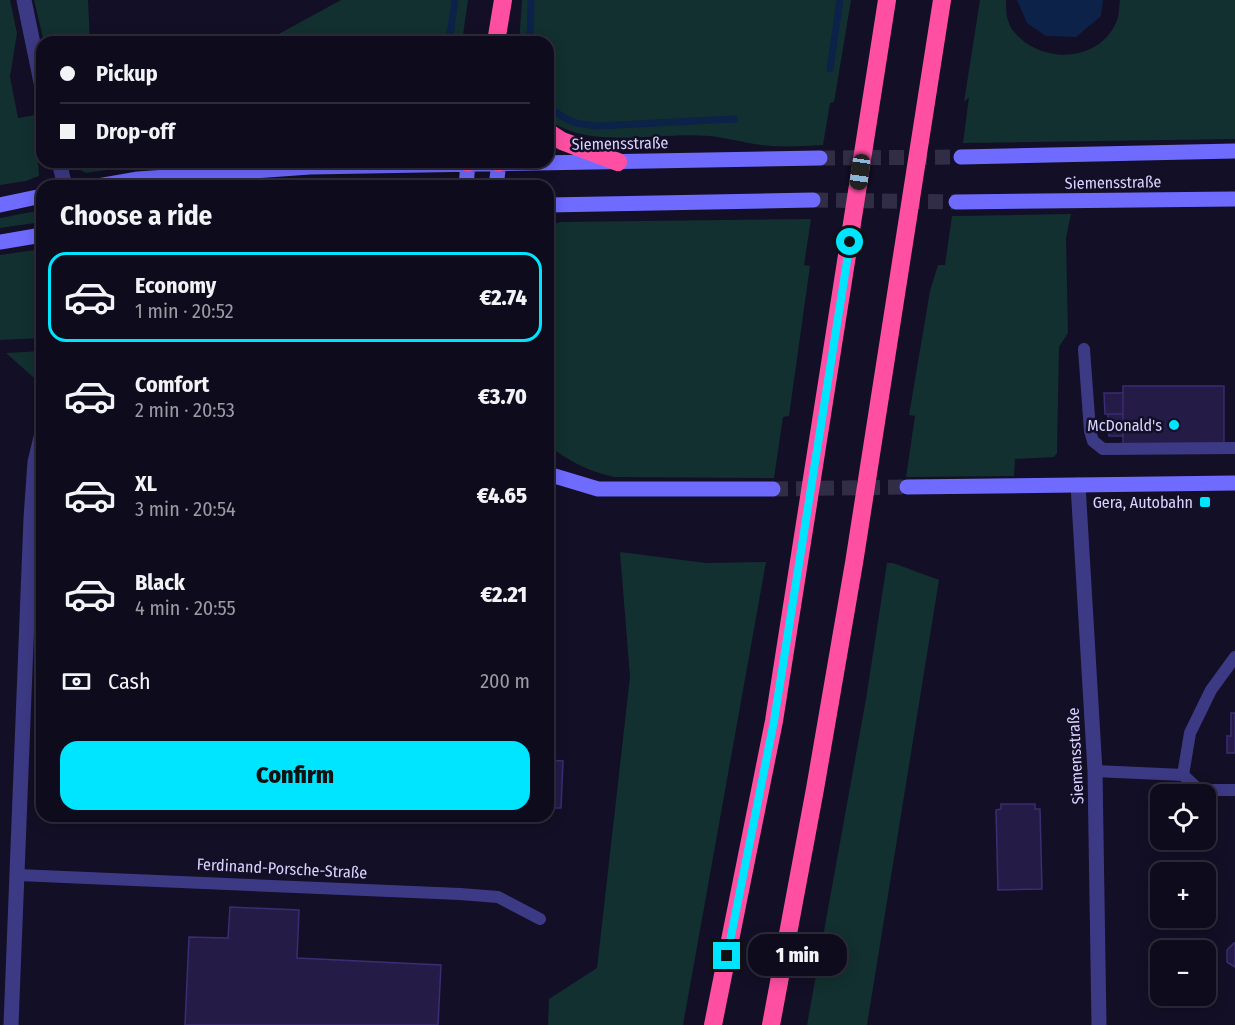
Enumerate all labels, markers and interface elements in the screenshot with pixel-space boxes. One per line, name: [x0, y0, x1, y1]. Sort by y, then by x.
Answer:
text: Pickup: [96, 60, 158, 87]
text: Drop-off: [96, 118, 175, 145]
street label: Siemensstraße: [572, 133, 669, 154]
car: [849, 153, 871, 191]
street label: Siemensstraße: [1065, 172, 1162, 193]
text: Choose a ride: [60, 200, 212, 232]
route start: [836, 228, 863, 255]
icon: car: [63, 270, 117, 324]
text: Economy: [135, 272, 216, 299]
text: €2.74: [480, 284, 527, 311]
text: 1 min · 20:52: [135, 299, 233, 323]
icon: car: [63, 369, 117, 423]
text: Comfort: [135, 371, 209, 398]
text: €3.70: [478, 383, 527, 410]
text: 2 min · 20:53: [135, 398, 235, 422]
place label: McDonald's: [1087, 416, 1162, 435]
marker: McDonald's: [1167, 418, 1181, 432]
icon: car: [63, 468, 117, 522]
text: XL: [135, 470, 157, 497]
text: €4.65: [477, 482, 527, 509]
place label: Gera, Autobahn: [1093, 493, 1193, 512]
marker: Gera, Autobahn: [1198, 495, 1212, 509]
text: 3 min · 20:54: [135, 497, 236, 521]
icon: car: [63, 567, 117, 621]
text: Black: [135, 569, 185, 596]
text: €2.21: [480, 581, 527, 608]
text: 4 min · 20:55: [135, 596, 236, 620]
icon: cash: [60, 665, 93, 698]
text: Cash: [108, 668, 151, 695]
text: 200 m: [480, 669, 530, 693]
street label: Siemensstraße: [1063, 707, 1088, 805]
button: Confirm: [60, 741, 530, 810]
map controls: [1150, 784, 1216, 1006]
button: locate: [1150, 784, 1216, 850]
street label: Ferdinand-Porsche-Straße: [196, 855, 368, 882]
button: +: [1150, 862, 1216, 928]
callout: 1 min: [748, 935, 847, 977]
button: −: [1150, 940, 1216, 1006]
route end: [713, 942, 740, 969]
text: 1 min: [776, 943, 819, 967]

